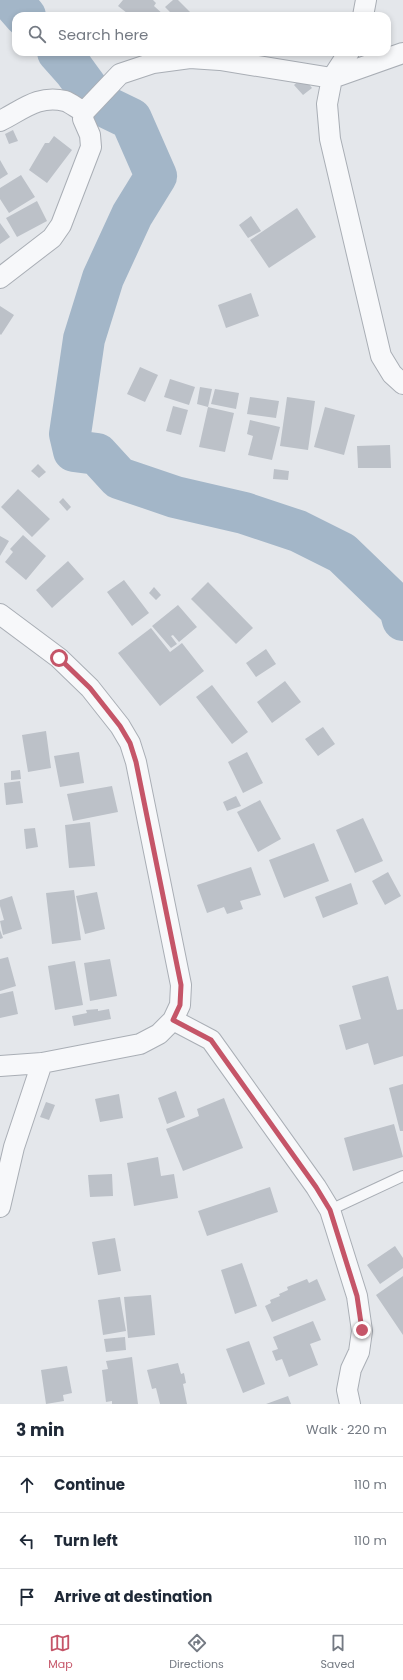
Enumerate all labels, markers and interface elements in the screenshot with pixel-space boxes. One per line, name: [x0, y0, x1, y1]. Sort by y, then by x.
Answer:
search box: [12, 12, 391, 56]
icon: search: [26, 23, 48, 45]
text: Search here: [58, 24, 148, 45]
route start: [50, 649, 68, 667]
route end: [353, 1321, 371, 1339]
text: 3 min: [16, 1418, 64, 1442]
text: Walk · 220 m: [306, 1420, 387, 1439]
icon: ahead: [16, 1474, 38, 1496]
text: Continue: [54, 1474, 125, 1495]
text: 110 m: [354, 1475, 387, 1494]
icon: left: [16, 1530, 38, 1552]
text: Turn left: [54, 1530, 118, 1551]
text: 110 m: [354, 1531, 387, 1550]
icon: arrive: [16, 1586, 38, 1608]
text: Arrive at destination: [54, 1586, 212, 1607]
tab: Map: [48, 1632, 73, 1673]
tab: Directions: [169, 1632, 224, 1673]
tab: Saved: [320, 1632, 355, 1673]

